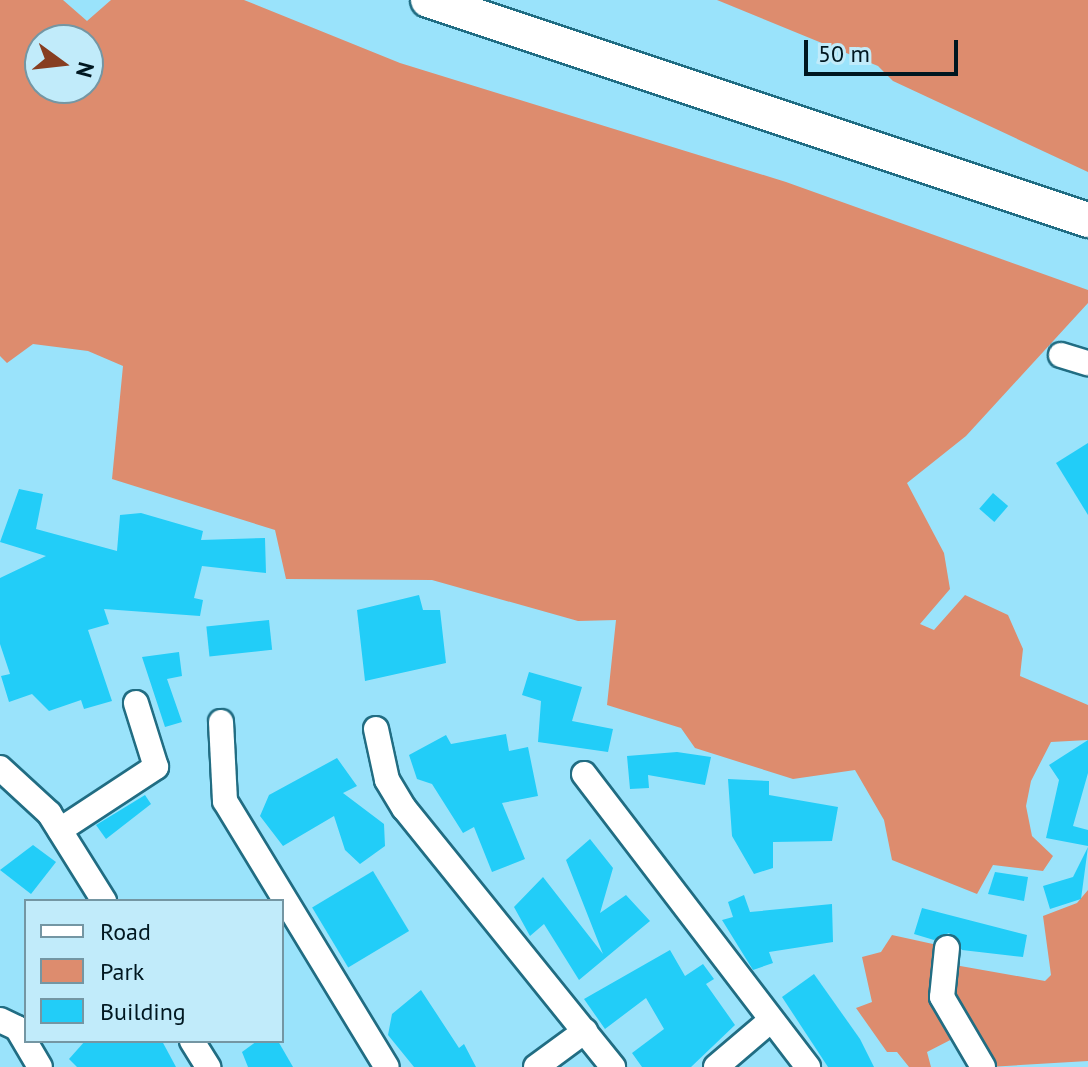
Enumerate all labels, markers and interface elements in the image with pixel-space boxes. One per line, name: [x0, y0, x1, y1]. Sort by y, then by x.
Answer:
north arrow: [24, 24, 104, 104]
scale bar: [808, 24, 962, 74]
text: 50 m: [818, 38, 870, 69]
text: N: [70, 59, 101, 80]
legend: [24, 899, 284, 1043]
text: Road: [100, 916, 151, 947]
text: Park: [100, 956, 144, 987]
text: Building: [100, 996, 186, 1027]

